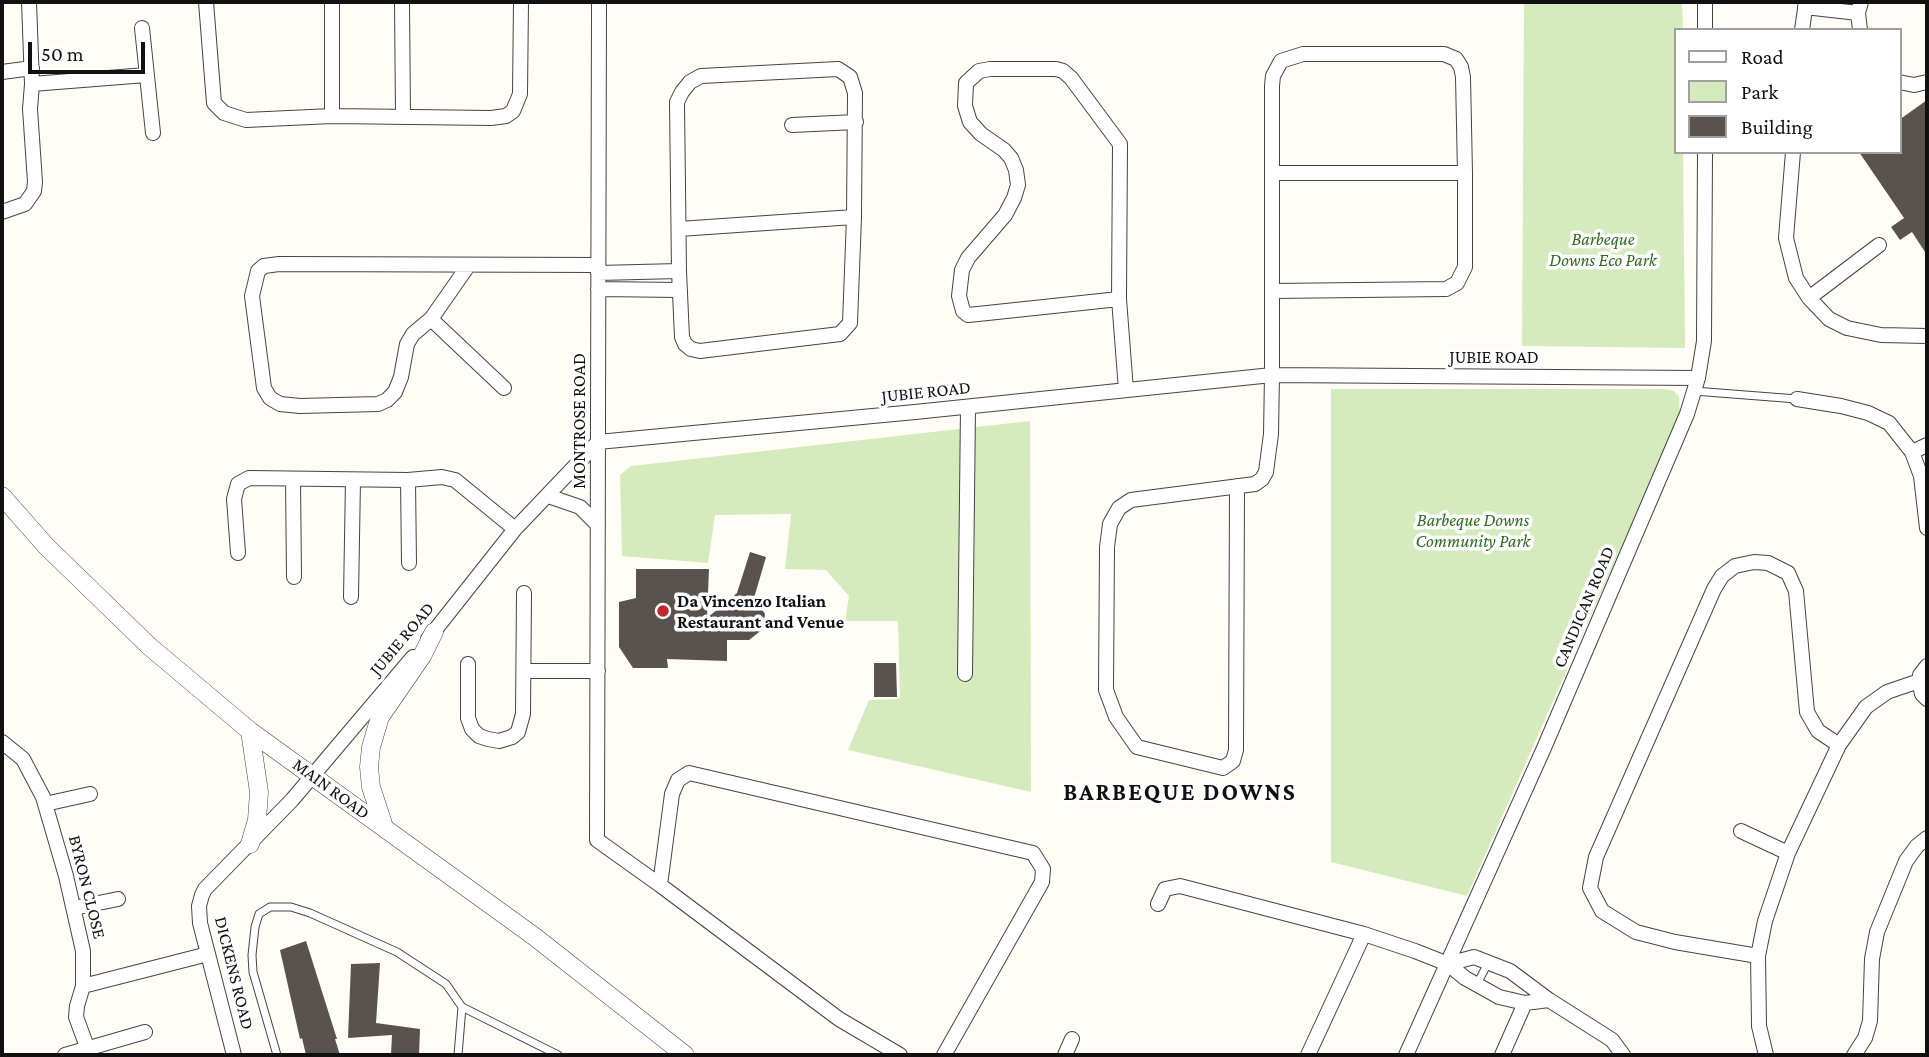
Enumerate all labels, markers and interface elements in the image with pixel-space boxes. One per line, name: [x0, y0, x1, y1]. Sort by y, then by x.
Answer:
scale bar: [32, 28, 149, 72]
legend: [1674, 28, 1901, 154]
text: 50 m: [41, 42, 84, 66]
text: Road: [1741, 45, 1784, 69]
text: Park: [1741, 80, 1778, 104]
text: Building: [1741, 115, 1813, 139]
park label: Barbeque Downs Eco Park: [1549, 228, 1657, 270]
street label: JUBIE ROAD: [1449, 346, 1539, 368]
street label: MONTROSE ROAD: [568, 353, 590, 489]
street label: JUBIE ROAD: [880, 377, 972, 407]
park label: Barbeque Downs Community Park: [1416, 509, 1530, 552]
street label: CANDICAN ROAD: [1549, 543, 1619, 671]
place label: Da Vincenzo Italian Restaurant and Venue: [677, 590, 844, 632]
street label: JUBIE ROAD: [365, 598, 439, 680]
marker: Da Vincenzo Italian Restaurant and Venue: [655, 603, 671, 619]
street label: MAIN ROAD: [288, 754, 374, 824]
district label: BARBEQUE DOWNS: [1065, 779, 1295, 807]
street label: BYRON CLOSE: [64, 833, 110, 941]
street label: DICKENS ROAD: [210, 914, 258, 1032]

